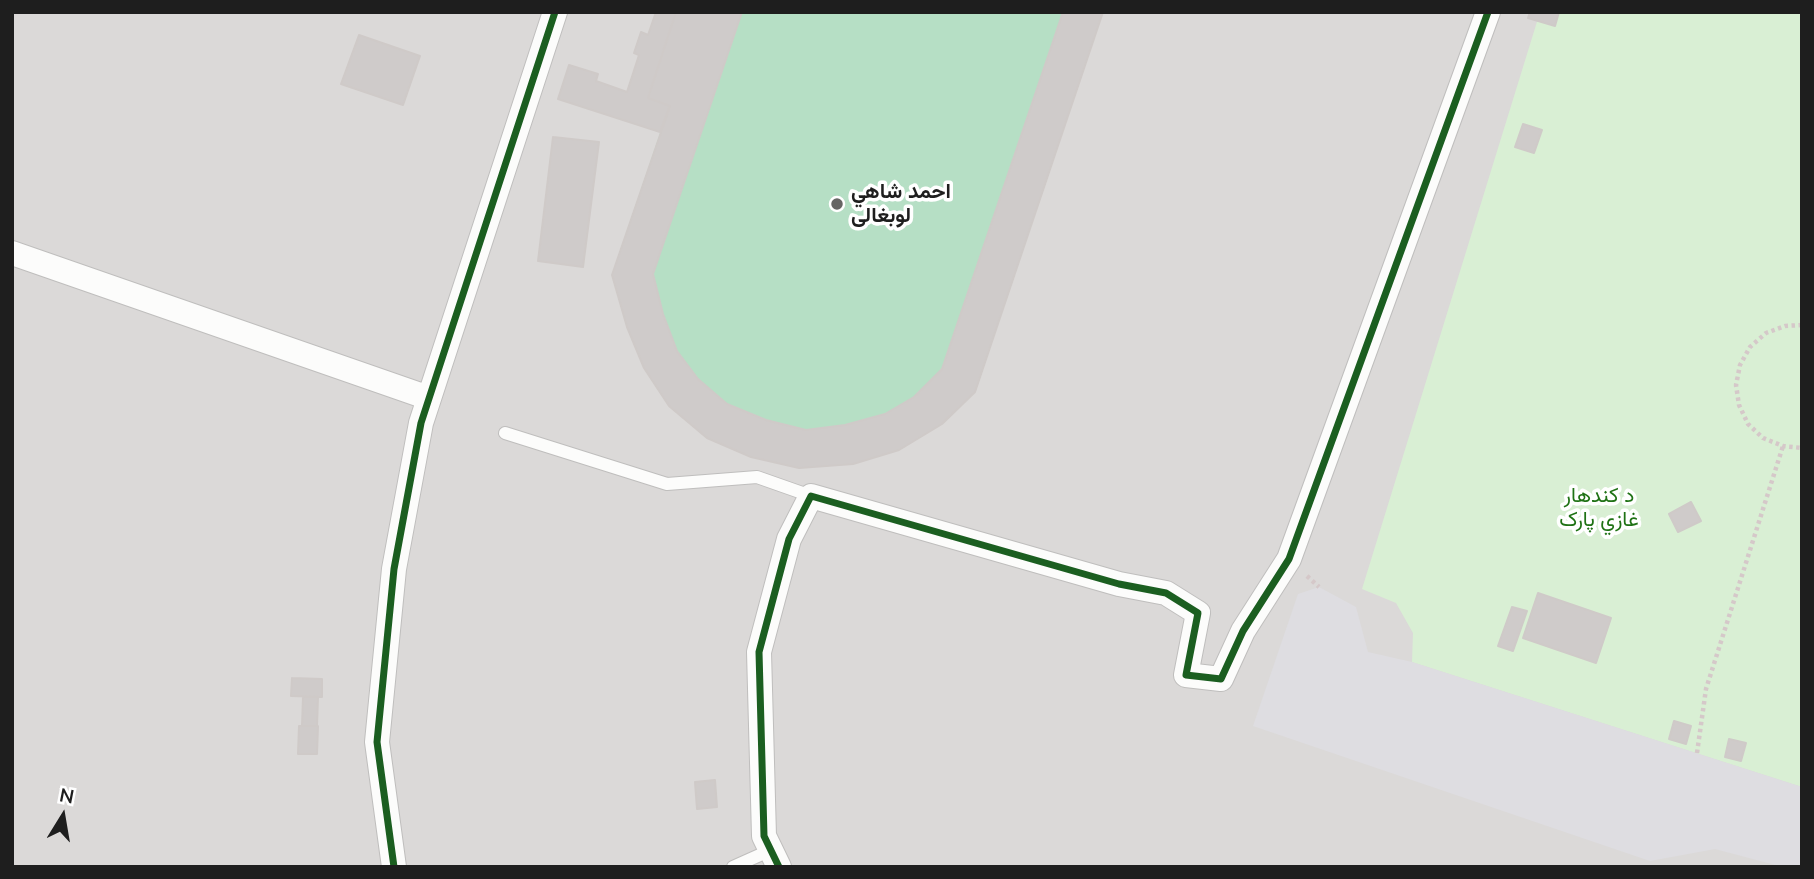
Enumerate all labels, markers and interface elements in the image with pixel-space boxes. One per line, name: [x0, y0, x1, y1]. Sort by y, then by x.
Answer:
place label: احمد شاهي لوبغالی: [851, 179, 951, 229]
marker: احمد شاهي لوبغالی: [829, 196, 845, 212]
park label: د کندهار غازي پارک: [1559, 483, 1639, 533]
north arrow: [28, 781, 98, 851]
text: N: [58, 782, 76, 809]

